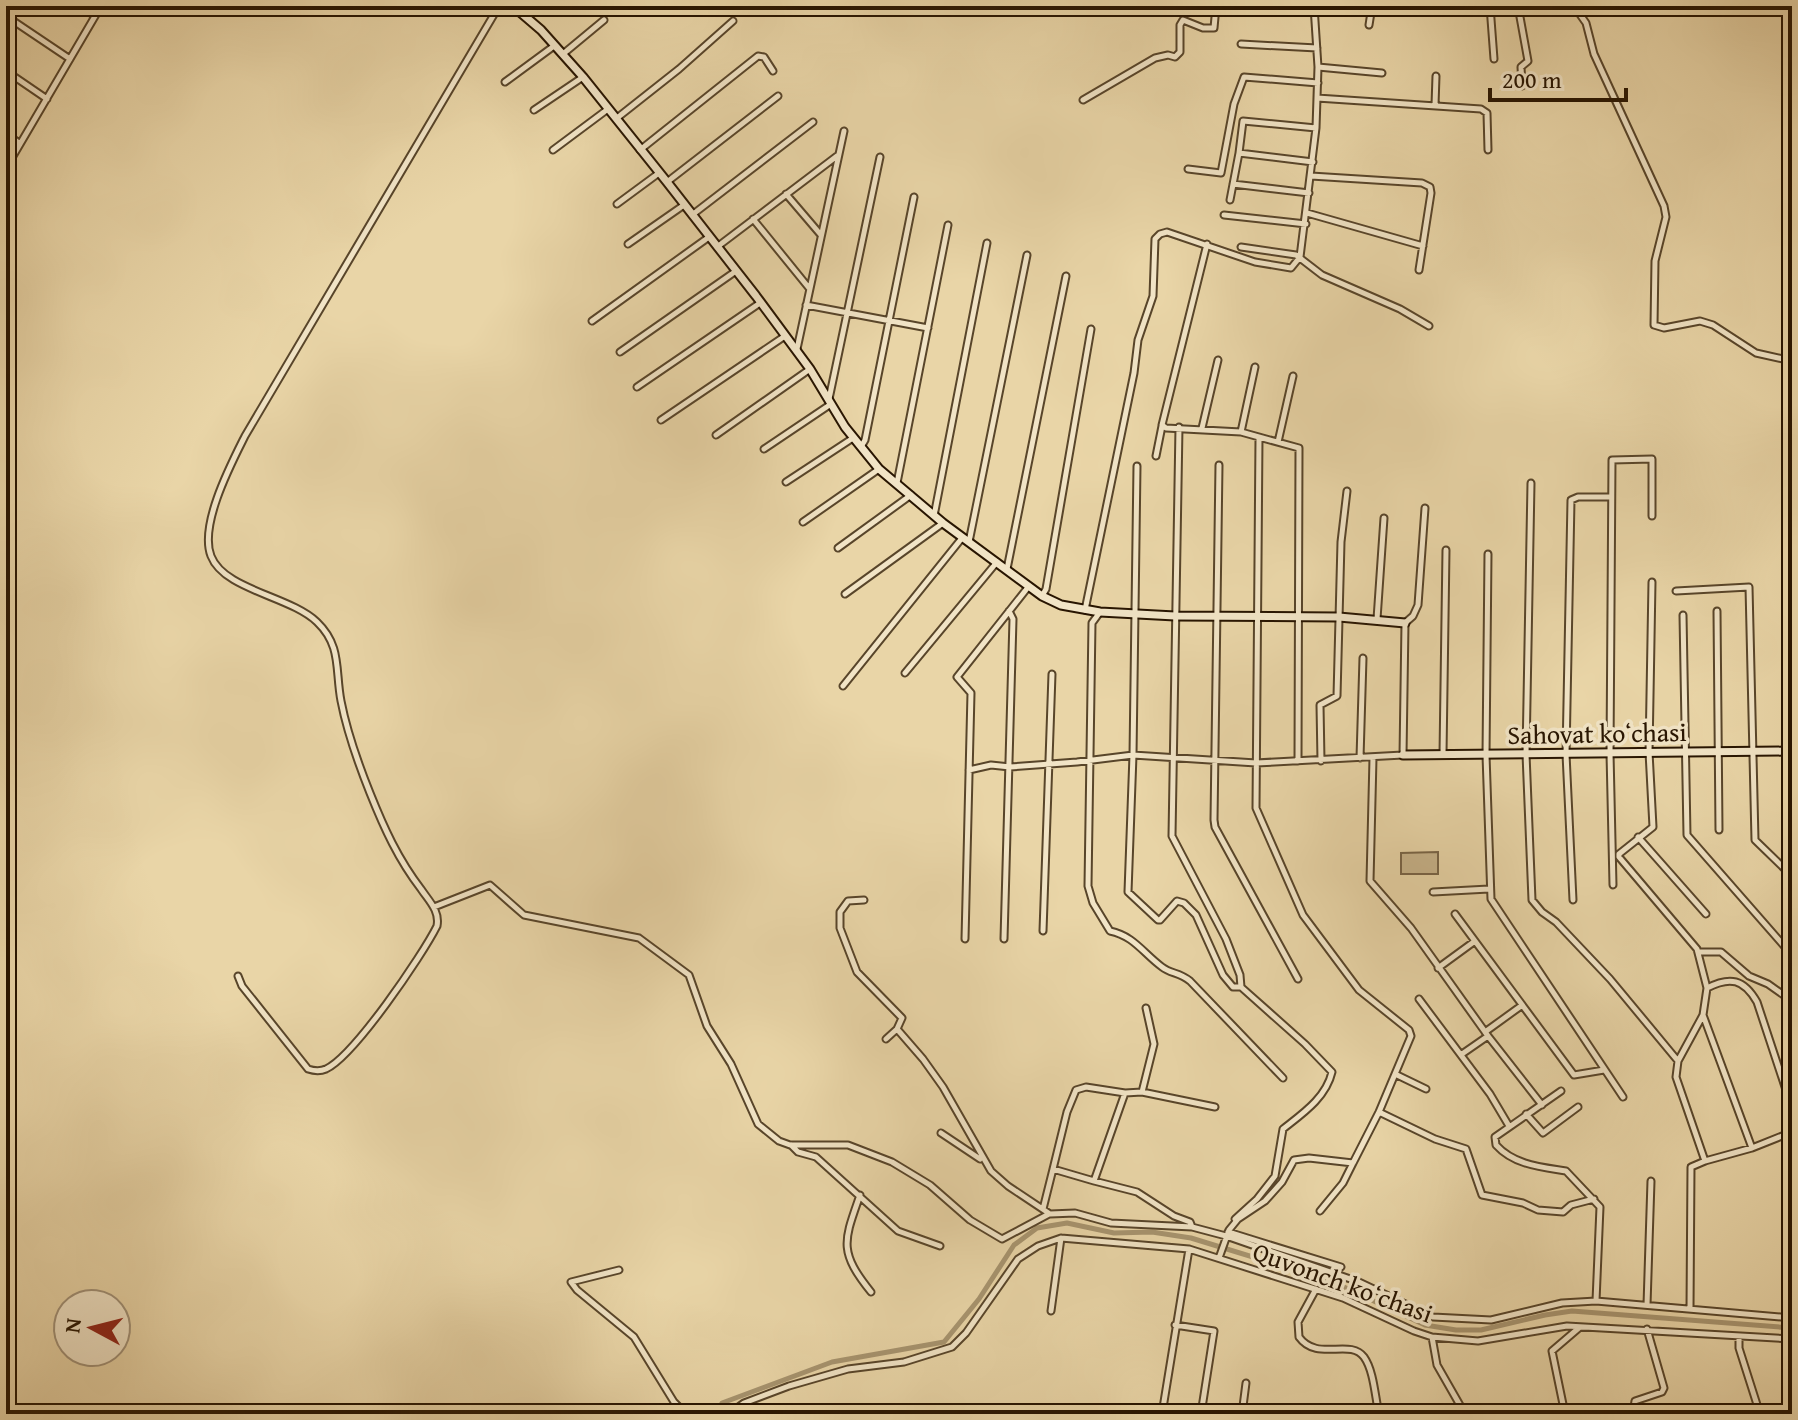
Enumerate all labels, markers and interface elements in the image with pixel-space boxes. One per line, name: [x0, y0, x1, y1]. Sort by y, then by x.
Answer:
scale bar: [1490, 52, 1626, 102]
text: 200 m: [1502, 62, 1562, 97]
street label: Sahovat koʻchasi: [1507, 712, 1687, 754]
street label: Quvonch koʻchasi: [1248, 1231, 1438, 1333]
north arrow: [52, 1288, 132, 1368]
text: N: [55, 1316, 89, 1335]

